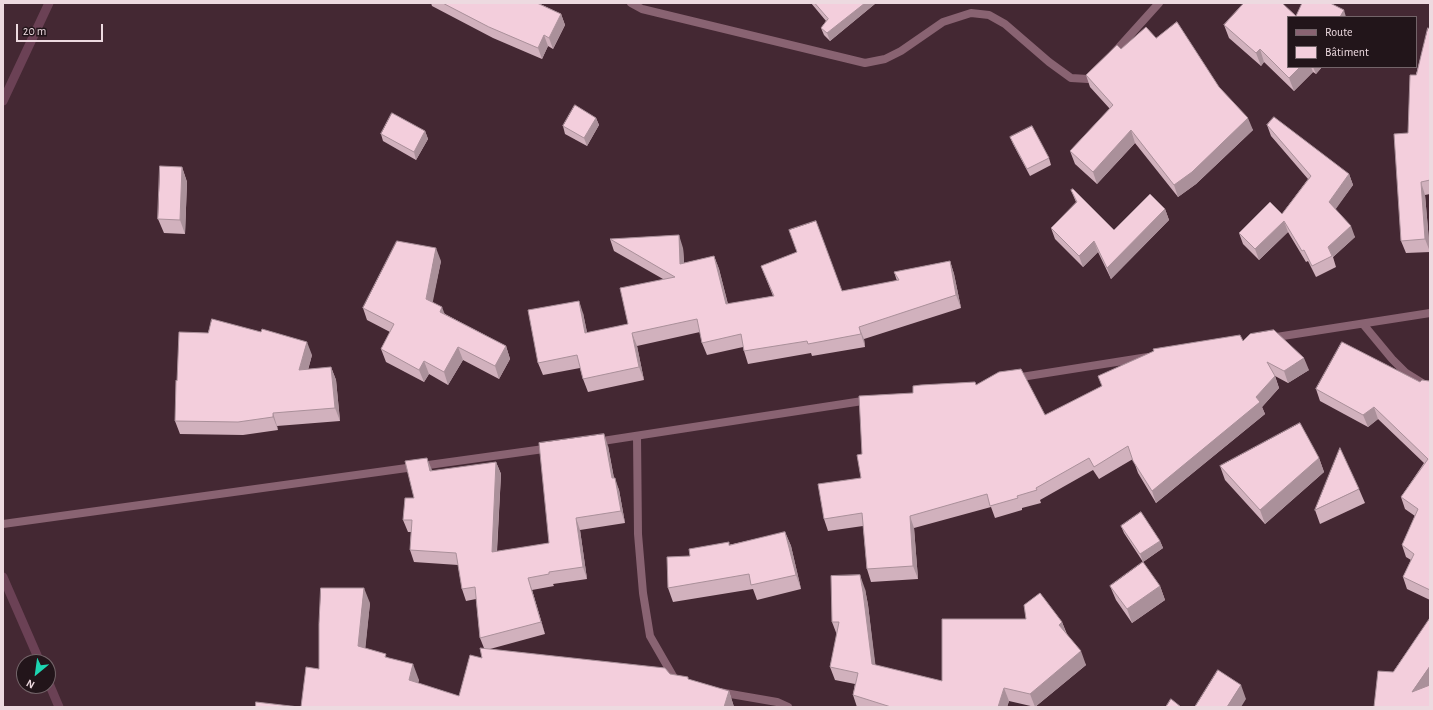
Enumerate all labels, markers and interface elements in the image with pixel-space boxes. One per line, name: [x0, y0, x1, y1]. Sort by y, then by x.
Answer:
scale bar: [18, 16, 105, 42]
legend: [1287, 16, 1417, 68]
text: 20 m: [23, 25, 46, 37]
text: Route: [1325, 26, 1352, 38]
text: Bâtiment: [1325, 46, 1369, 58]
north arrow: [16, 654, 56, 694]
text: N: [24, 677, 36, 691]

